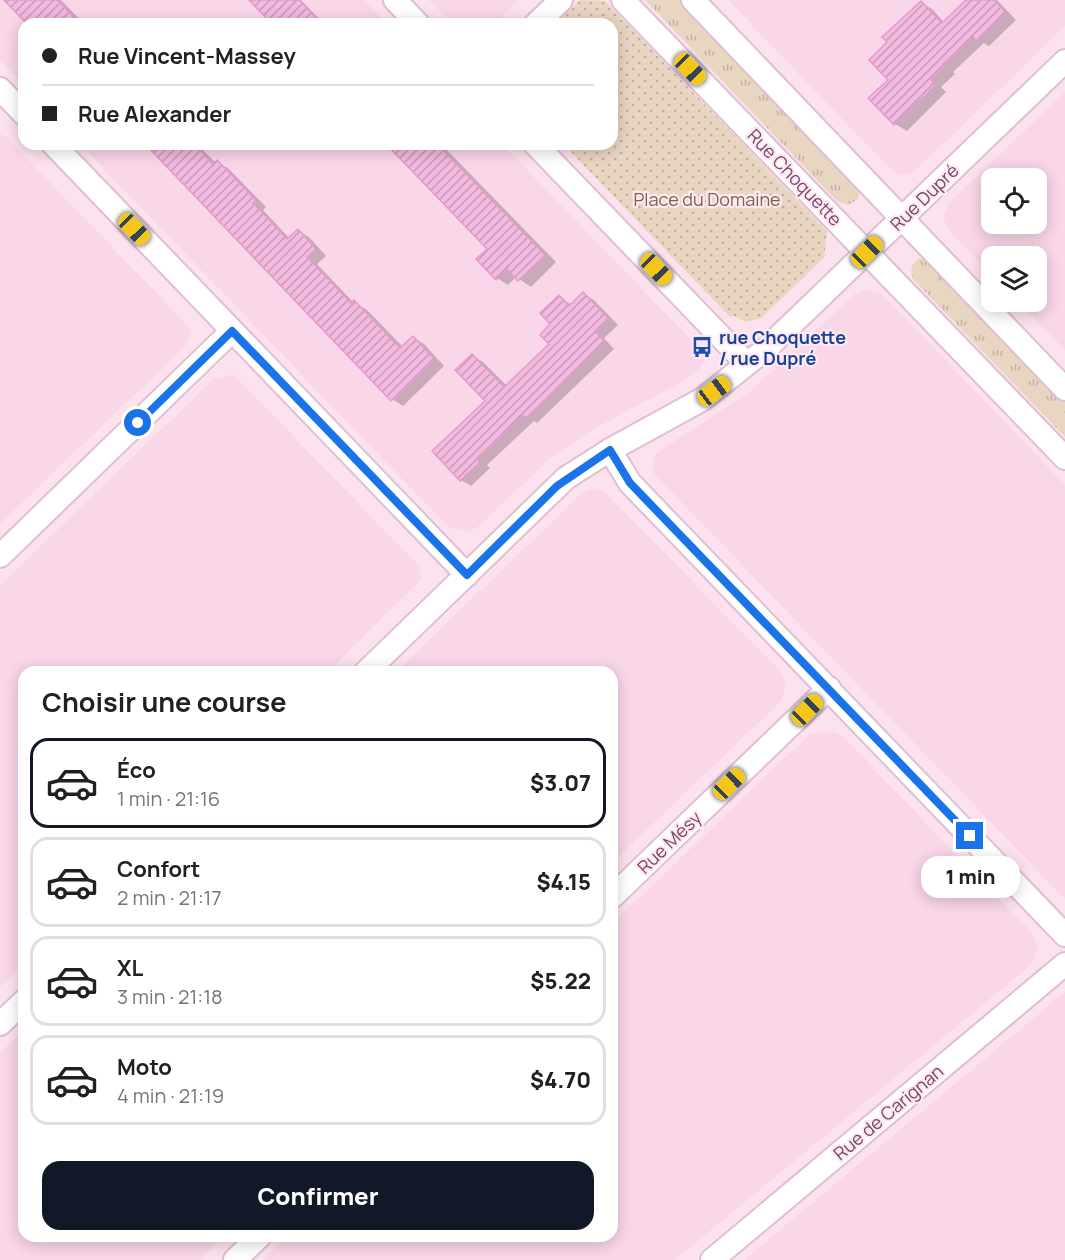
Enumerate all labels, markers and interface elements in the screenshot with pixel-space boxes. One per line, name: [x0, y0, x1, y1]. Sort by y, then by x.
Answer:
text: Rue Vincent-Massey: [78, 41, 296, 71]
car: [671, 50, 709, 88]
text: Rue Alexander: [78, 99, 231, 129]
street label: Rue Choquette: [743, 123, 847, 231]
street label: Rue Dupré: [885, 158, 963, 236]
map controls: [981, 168, 1047, 312]
button: locate: [981, 168, 1047, 234]
park label: Place du Domaine: [633, 187, 781, 211]
car: [115, 210, 153, 248]
car: [848, 233, 886, 271]
button: layers: [981, 246, 1047, 312]
car: [637, 250, 675, 288]
place label: rue Choquette / rue Dupré: [719, 325, 846, 370]
bus stop icon: rue Choquette / rue Dupré: [690, 335, 714, 359]
car: [694, 373, 734, 409]
route start: [124, 409, 151, 436]
text: Choisir une course: [42, 683, 286, 720]
car: [788, 691, 826, 729]
text: Éco: [117, 755, 156, 785]
icon: car: [45, 756, 99, 810]
car: [710, 765, 748, 803]
text: $3.07: [530, 768, 591, 798]
text: 1 min · 21:16: [117, 785, 220, 812]
street label: Rue Mésy: [632, 805, 707, 879]
route end: [956, 822, 983, 849]
text: Confort: [117, 854, 200, 884]
icon: car: [45, 855, 99, 909]
callout: 1 min: [920, 857, 1020, 899]
text: 1 min: [945, 863, 996, 890]
text: $4.15: [536, 867, 591, 897]
text: 2 min · 21:17: [117, 884, 221, 911]
text: XL: [117, 953, 143, 983]
icon: car: [45, 954, 99, 1008]
text: $5.22: [530, 966, 591, 996]
text: 3 min · 21:18: [117, 983, 223, 1010]
text: Moto: [117, 1052, 172, 1082]
icon: car: [45, 1053, 99, 1107]
street label: Rue de Carignan: [828, 1059, 948, 1165]
text: $4.70: [530, 1065, 591, 1095]
text: 4 min · 21:19: [117, 1082, 224, 1109]
button: Confirmer: [42, 1161, 594, 1230]

